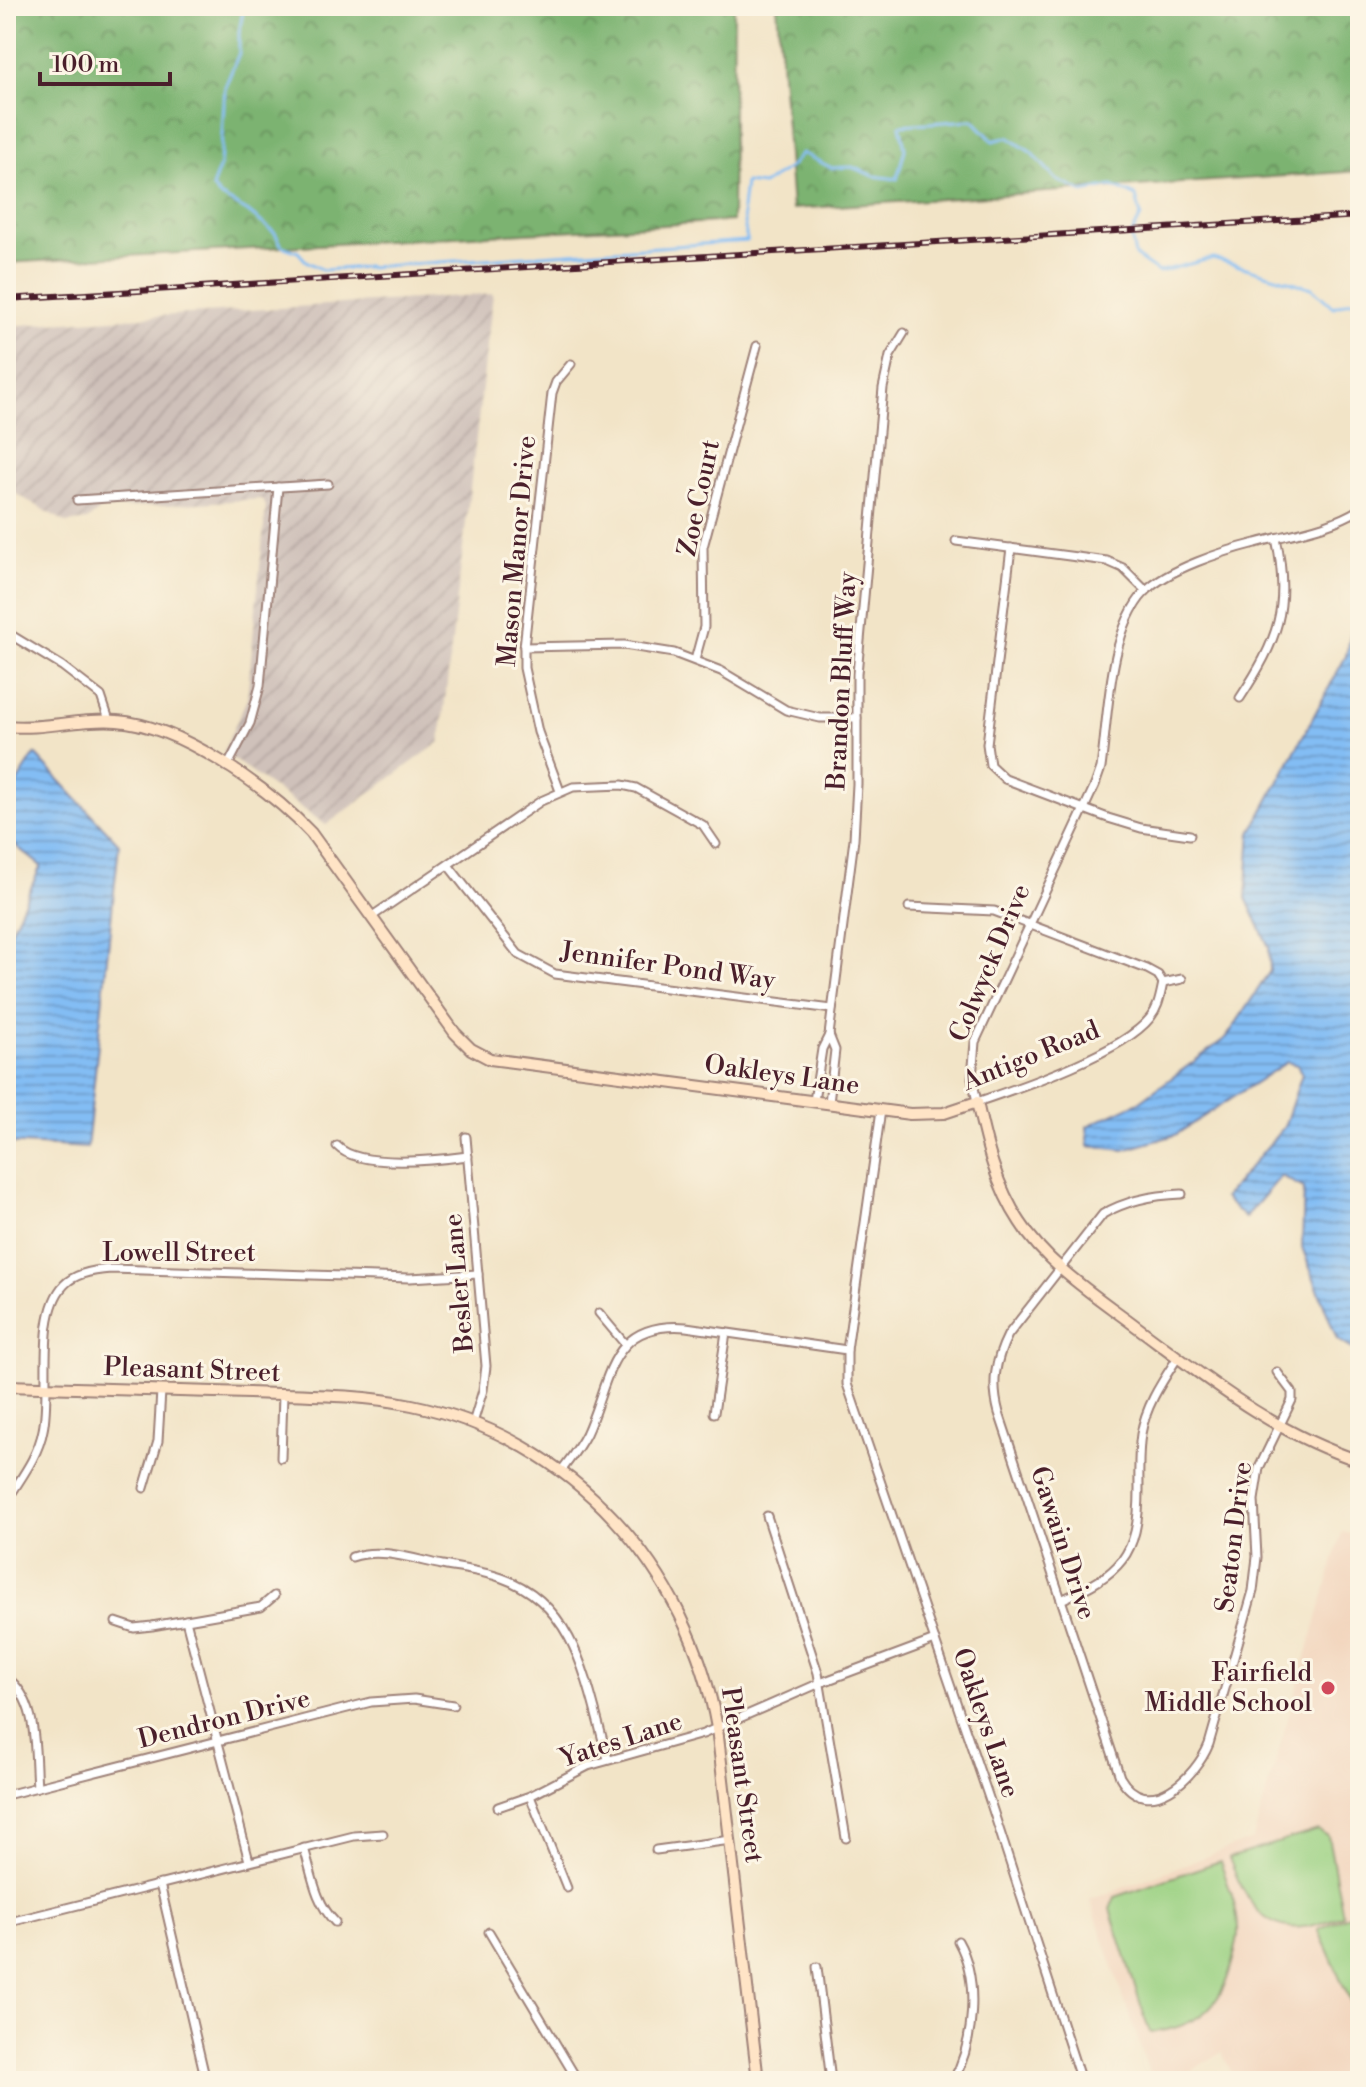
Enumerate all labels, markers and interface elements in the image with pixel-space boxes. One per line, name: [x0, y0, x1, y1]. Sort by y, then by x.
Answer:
scale bar: [40, 36, 170, 86]
text: 100 m: [52, 50, 119, 80]
street label: Mason Manor Drive: [491, 434, 543, 668]
street label: Zoe Court: [671, 437, 727, 559]
street label: Brandon Bluff Way: [820, 571, 864, 792]
street label: Colwyck Drive: [942, 879, 1038, 1047]
street label: Jennifer Pond Way: [558, 935, 778, 997]
street label: Antigo Road: [957, 1014, 1104, 1098]
street label: Oakleys Lane: [702, 1048, 862, 1102]
street label: Besler Lane: [437, 1212, 481, 1355]
street label: Lowell Street: [102, 1237, 256, 1269]
street label: Pleasant Street: [103, 1351, 281, 1389]
street label: Seaton Drive: [1209, 1460, 1259, 1614]
street label: Gawain Drive: [1023, 1462, 1103, 1624]
street label: Oakleys Lane: [945, 1644, 1027, 1802]
place label: Fairfield Middle School: [1144, 1657, 1312, 1719]
marker: Fairfield Middle School: [1319, 1679, 1337, 1697]
street label: Dendron Drive: [135, 1682, 313, 1756]
street label: Pleasant Street: [714, 1685, 770, 1865]
street label: Yates Lane: [554, 1705, 686, 1775]

